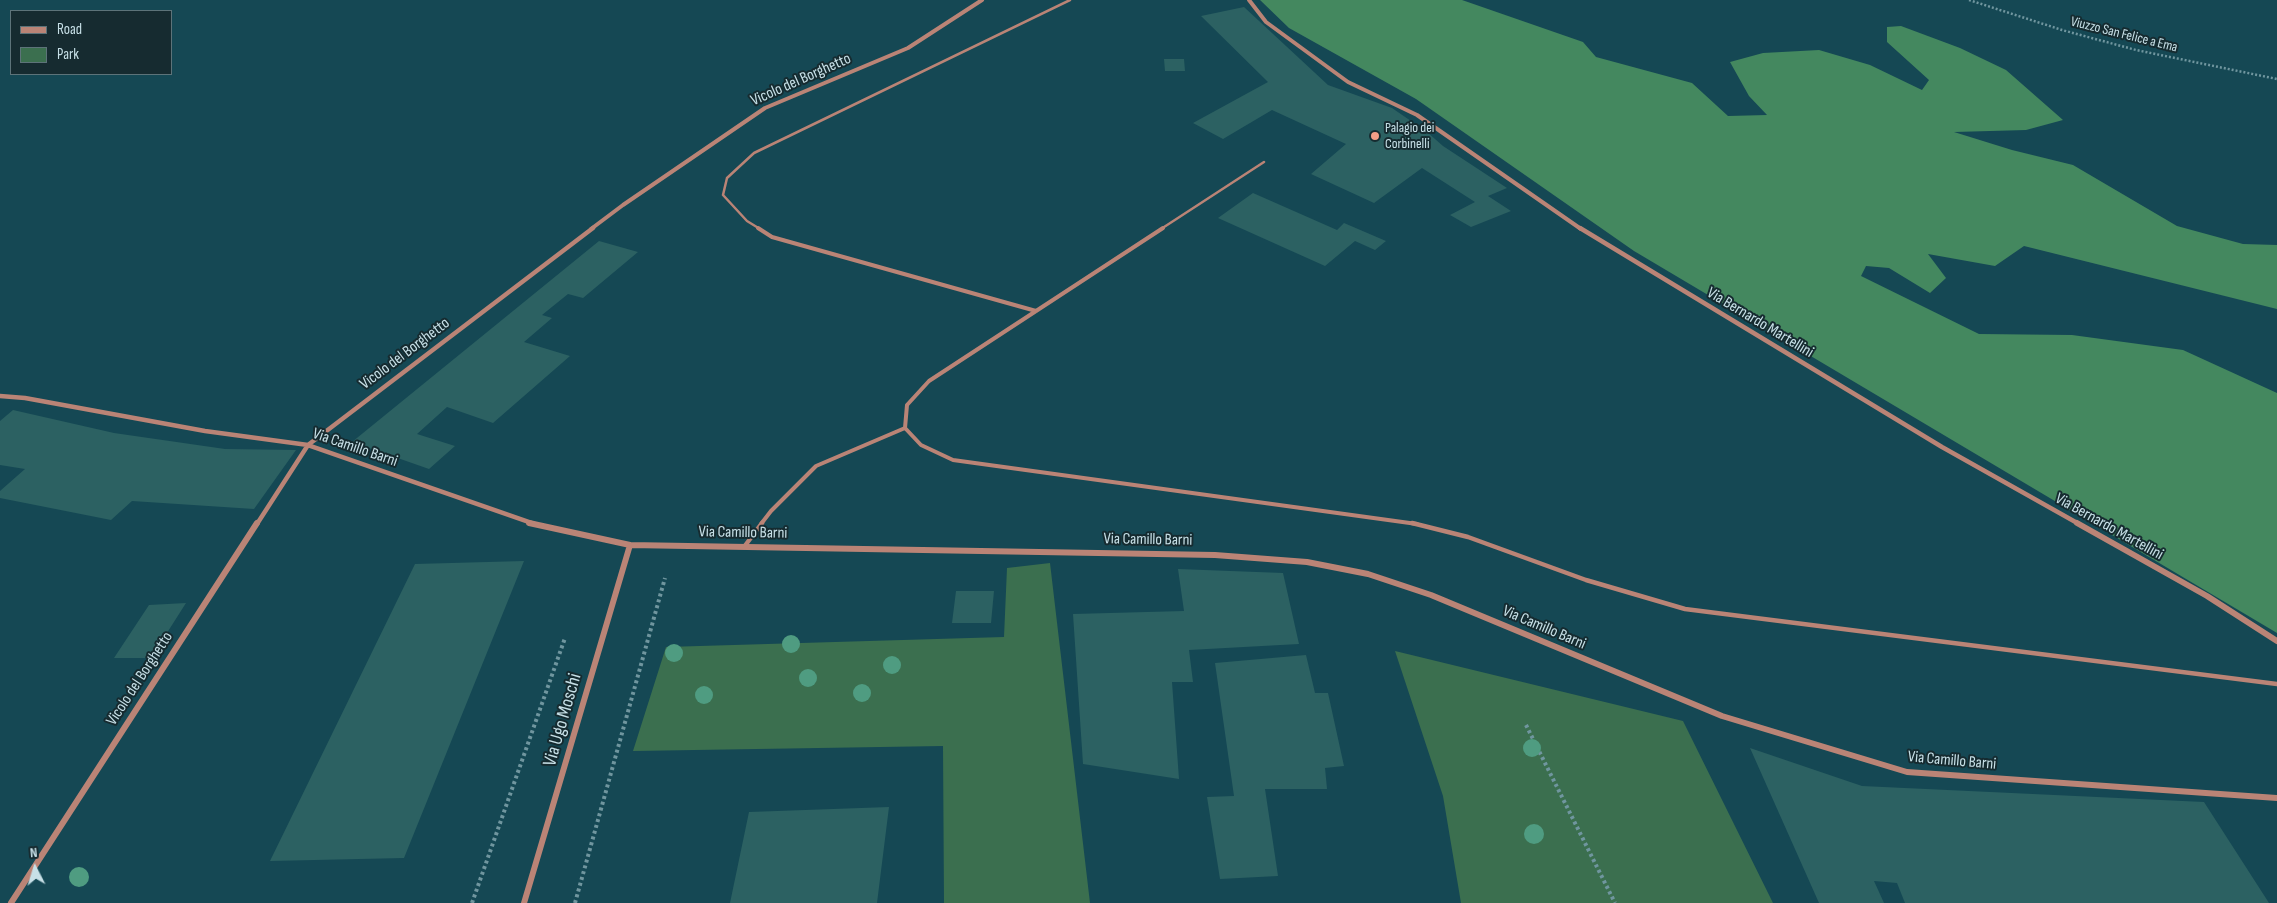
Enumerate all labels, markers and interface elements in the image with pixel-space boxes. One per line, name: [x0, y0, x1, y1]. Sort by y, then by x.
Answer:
legend: [10, 10, 172, 75]
street label: Viuzzo San Felice a Ema: [2069, 14, 2179, 56]
text: Road: [57, 20, 82, 39]
text: Park: [57, 45, 79, 64]
street label: Vicolo del Borghetto: [748, 49, 854, 111]
place label: Palagio dei Corbinelli: [1385, 120, 1434, 152]
marker: Palagio dei Corbinelli: [1369, 130, 1381, 142]
street label: Via Bernardo Martellini: [1703, 284, 1817, 362]
street label: Vicolo del Borghetto: [356, 314, 454, 394]
street label: Via Camillo Barni: [310, 424, 400, 472]
street label: Via Bernardo Martellini: [2051, 489, 2167, 565]
street label: Via Camillo Barni: [699, 523, 787, 543]
street label: Via Camillo Barni: [1104, 530, 1192, 550]
street label: Via Camillo Barni: [1499, 602, 1589, 654]
street label: Vicolo del Borghetto: [103, 629, 177, 729]
street label: Via Ugo Moschi: [539, 671, 587, 769]
street label: Via Camillo Barni: [1907, 748, 1997, 774]
north arrow: [10, 843, 60, 893]
text: N: [29, 844, 38, 861]

